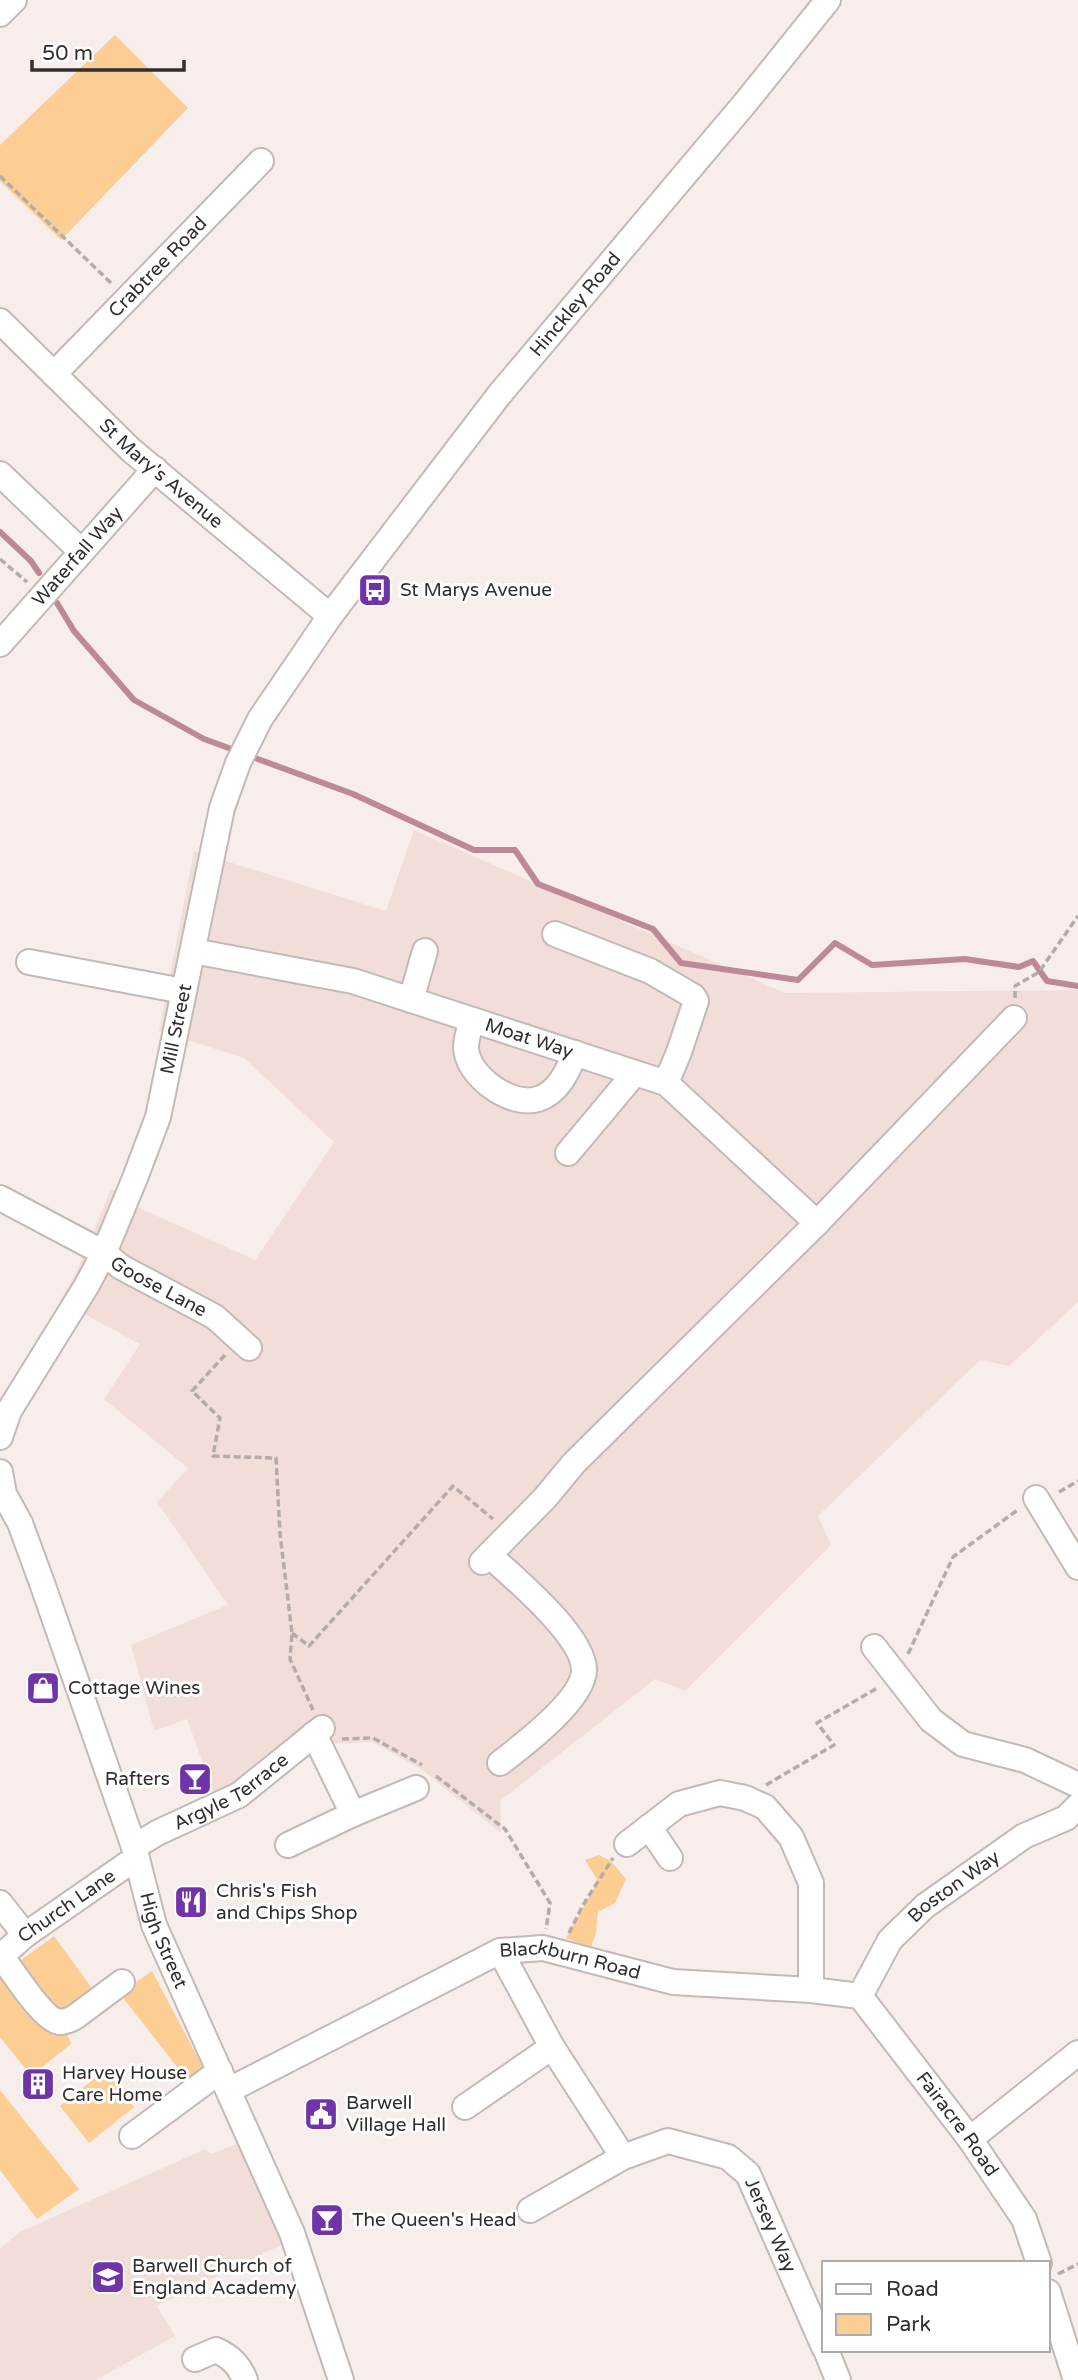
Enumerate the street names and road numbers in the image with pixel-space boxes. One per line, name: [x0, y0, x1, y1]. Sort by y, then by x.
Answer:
street label: Crabtree Road: [104, 212, 212, 322]
street label: Hinckley Road: [525, 248, 625, 361]
street label: St Mary's Avenue: [95, 414, 227, 533]
street label: Waterfall Way: [28, 502, 127, 611]
street label: Mill Street: [156, 982, 196, 1076]
street label: Moat Way: [482, 1014, 576, 1063]
street label: Goose Lane: [106, 1252, 210, 1322]
street label: Argyle Terrace: [170, 1749, 293, 1835]
street label: Boston Way: [903, 1846, 1004, 1927]
street label: Church Lane: [14, 1865, 120, 1948]
street label: High Street: [135, 1890, 192, 1992]
street label: Blackburn Road: [499, 1936, 643, 1984]
street label: Fairacre Road: [912, 2068, 1003, 2181]
street label: Jersey Way: [740, 2174, 801, 2276]

